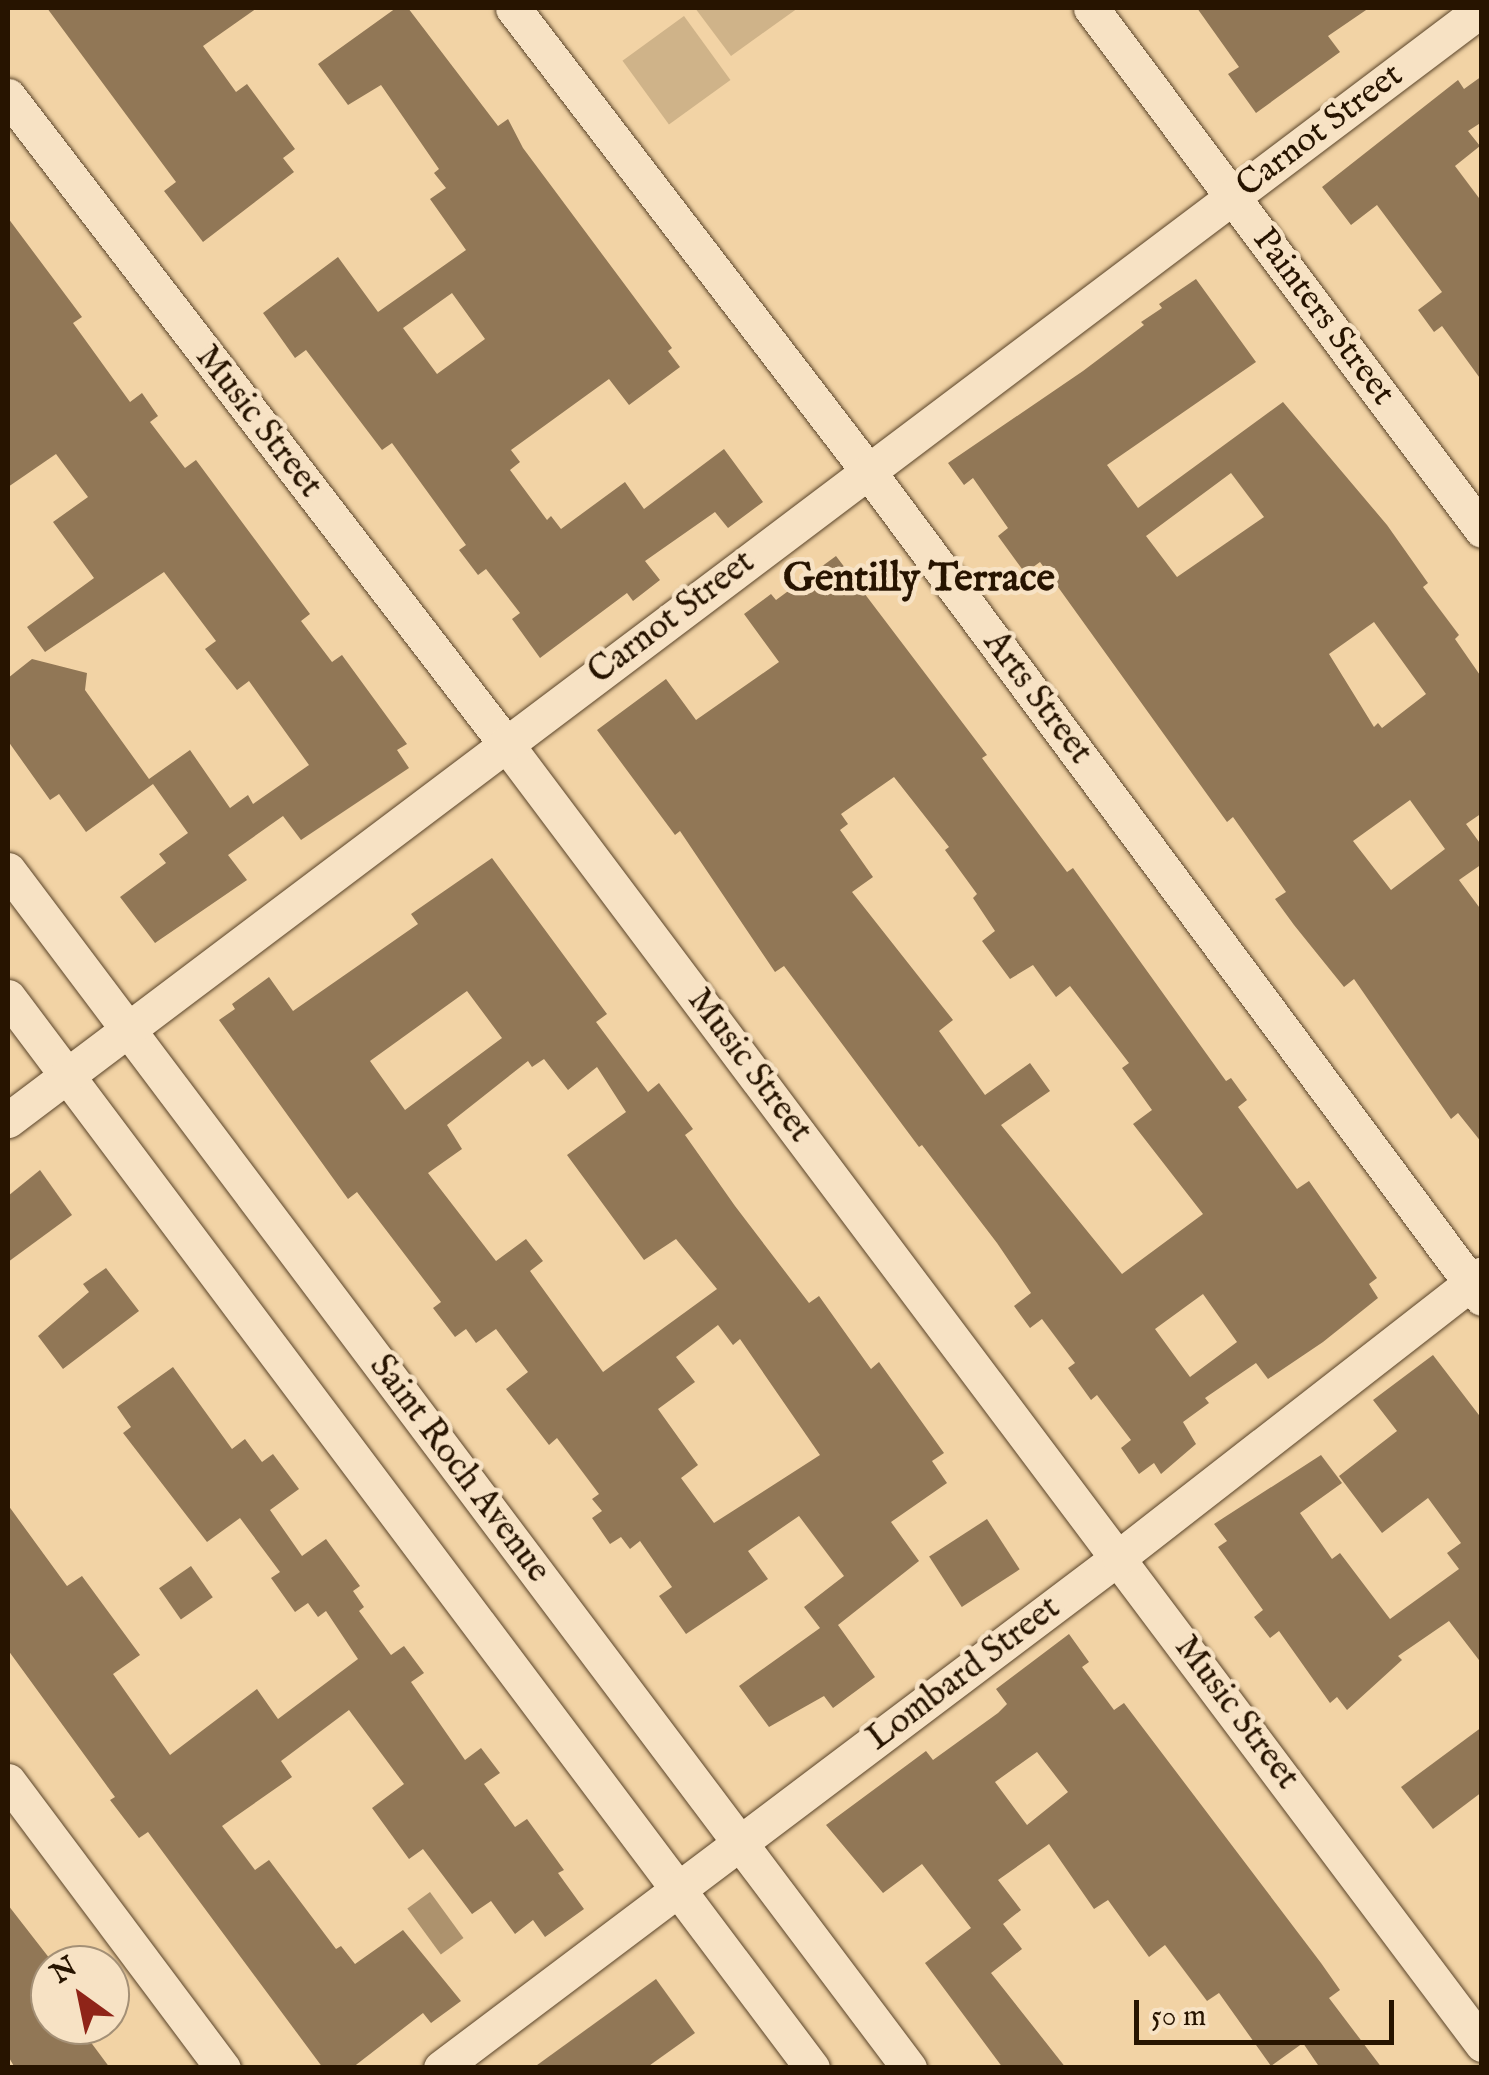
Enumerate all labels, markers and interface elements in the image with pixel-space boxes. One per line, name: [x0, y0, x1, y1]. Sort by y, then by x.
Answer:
street label: Carnot Street: [1229, 55, 1411, 207]
street label: Painters Street: [1243, 220, 1403, 414]
street label: Music Street: [185, 337, 331, 507]
street label: Carnot Street: [581, 542, 763, 694]
district label: Gentilly Terrace: [783, 556, 1055, 604]
street label: Arts Street: [973, 623, 1101, 773]
street label: Music Street: [678, 981, 820, 1151]
street label: Saint Roch Avenue: [360, 1347, 558, 1591]
street label: Lombard Street: [859, 1588, 1069, 1760]
street label: Music Street: [1165, 1628, 1307, 1798]
north arrow: [30, 1945, 130, 2045]
text: N: [45, 1950, 84, 1992]
scale bar: [1139, 1980, 1399, 2042]
text: 50 m: [1151, 1998, 1206, 2036]

